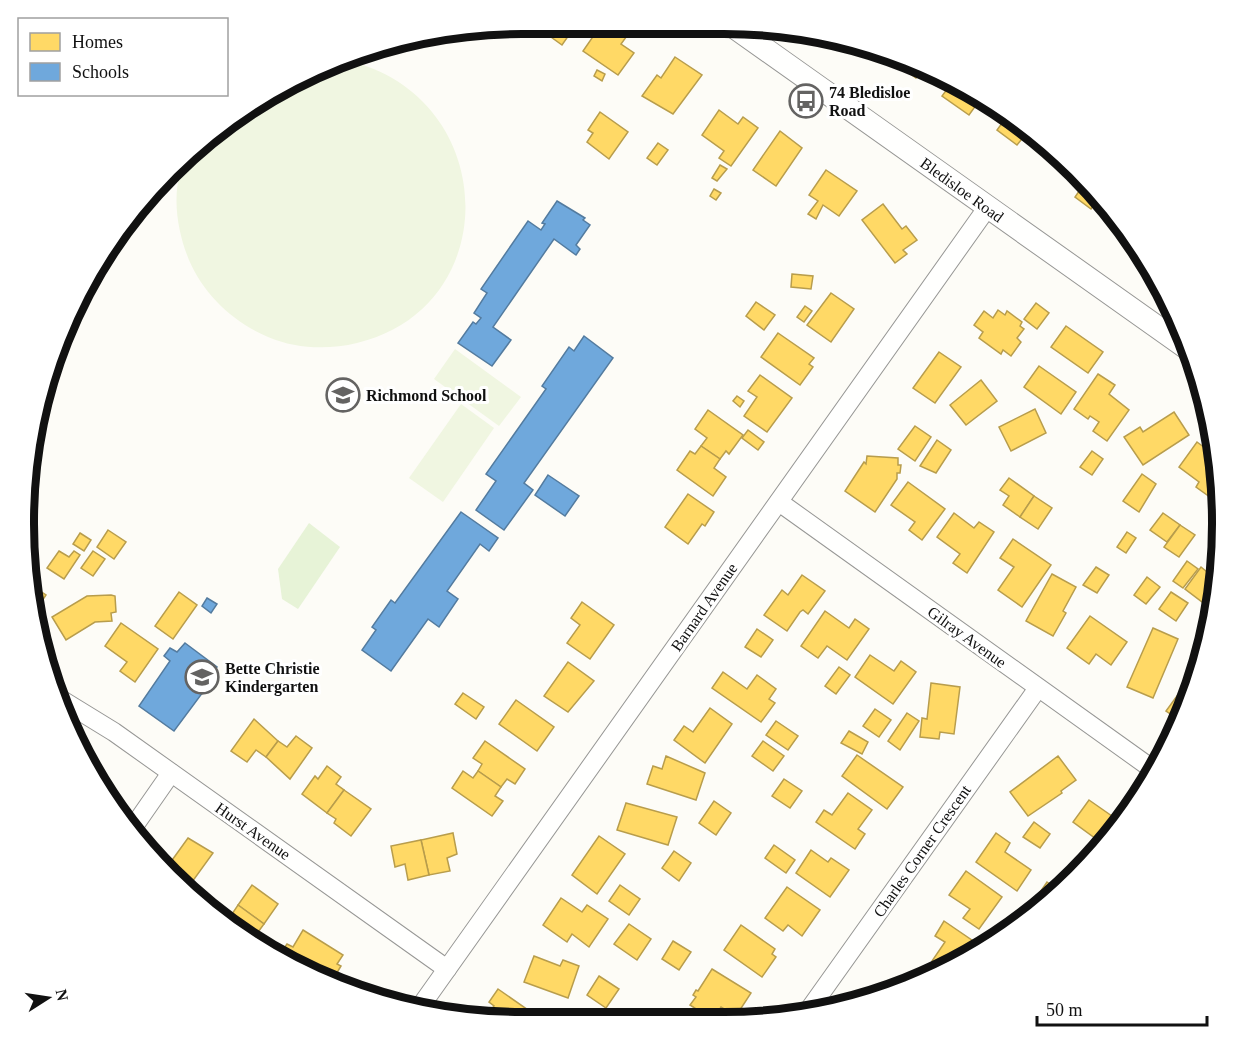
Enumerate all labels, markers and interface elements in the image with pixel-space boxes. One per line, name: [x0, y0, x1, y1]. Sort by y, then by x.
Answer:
legend: [18, 18, 228, 96]
text: Homes: [72, 32, 123, 52]
text: Schools: [72, 62, 129, 82]
bus stop icon: 74 Bledisloe Road: [788, 83, 824, 119]
place label: 74 Bledisloe Road: [829, 84, 910, 119]
street label: Bledisloe Road: [917, 154, 1007, 226]
school or university icon: Richmond School: [325, 377, 361, 413]
place label: Richmond School: [366, 387, 487, 404]
street label: Barnard Avenue: [667, 560, 741, 654]
street label: Gilray Avenue: [924, 603, 1009, 672]
school or university icon: Bette Christie Kindergarten: [184, 659, 220, 695]
place label: Bette Christie Kindergarten: [225, 660, 320, 696]
street label: Charles Corner Crescent: [870, 781, 974, 920]
street label: Hurst Avenue: [212, 799, 294, 863]
north arrow: [18, 968, 78, 1028]
text: N: [53, 988, 72, 1003]
scale bar: [1037, 989, 1206, 1027]
text: 50 m: [1046, 1000, 1083, 1020]

